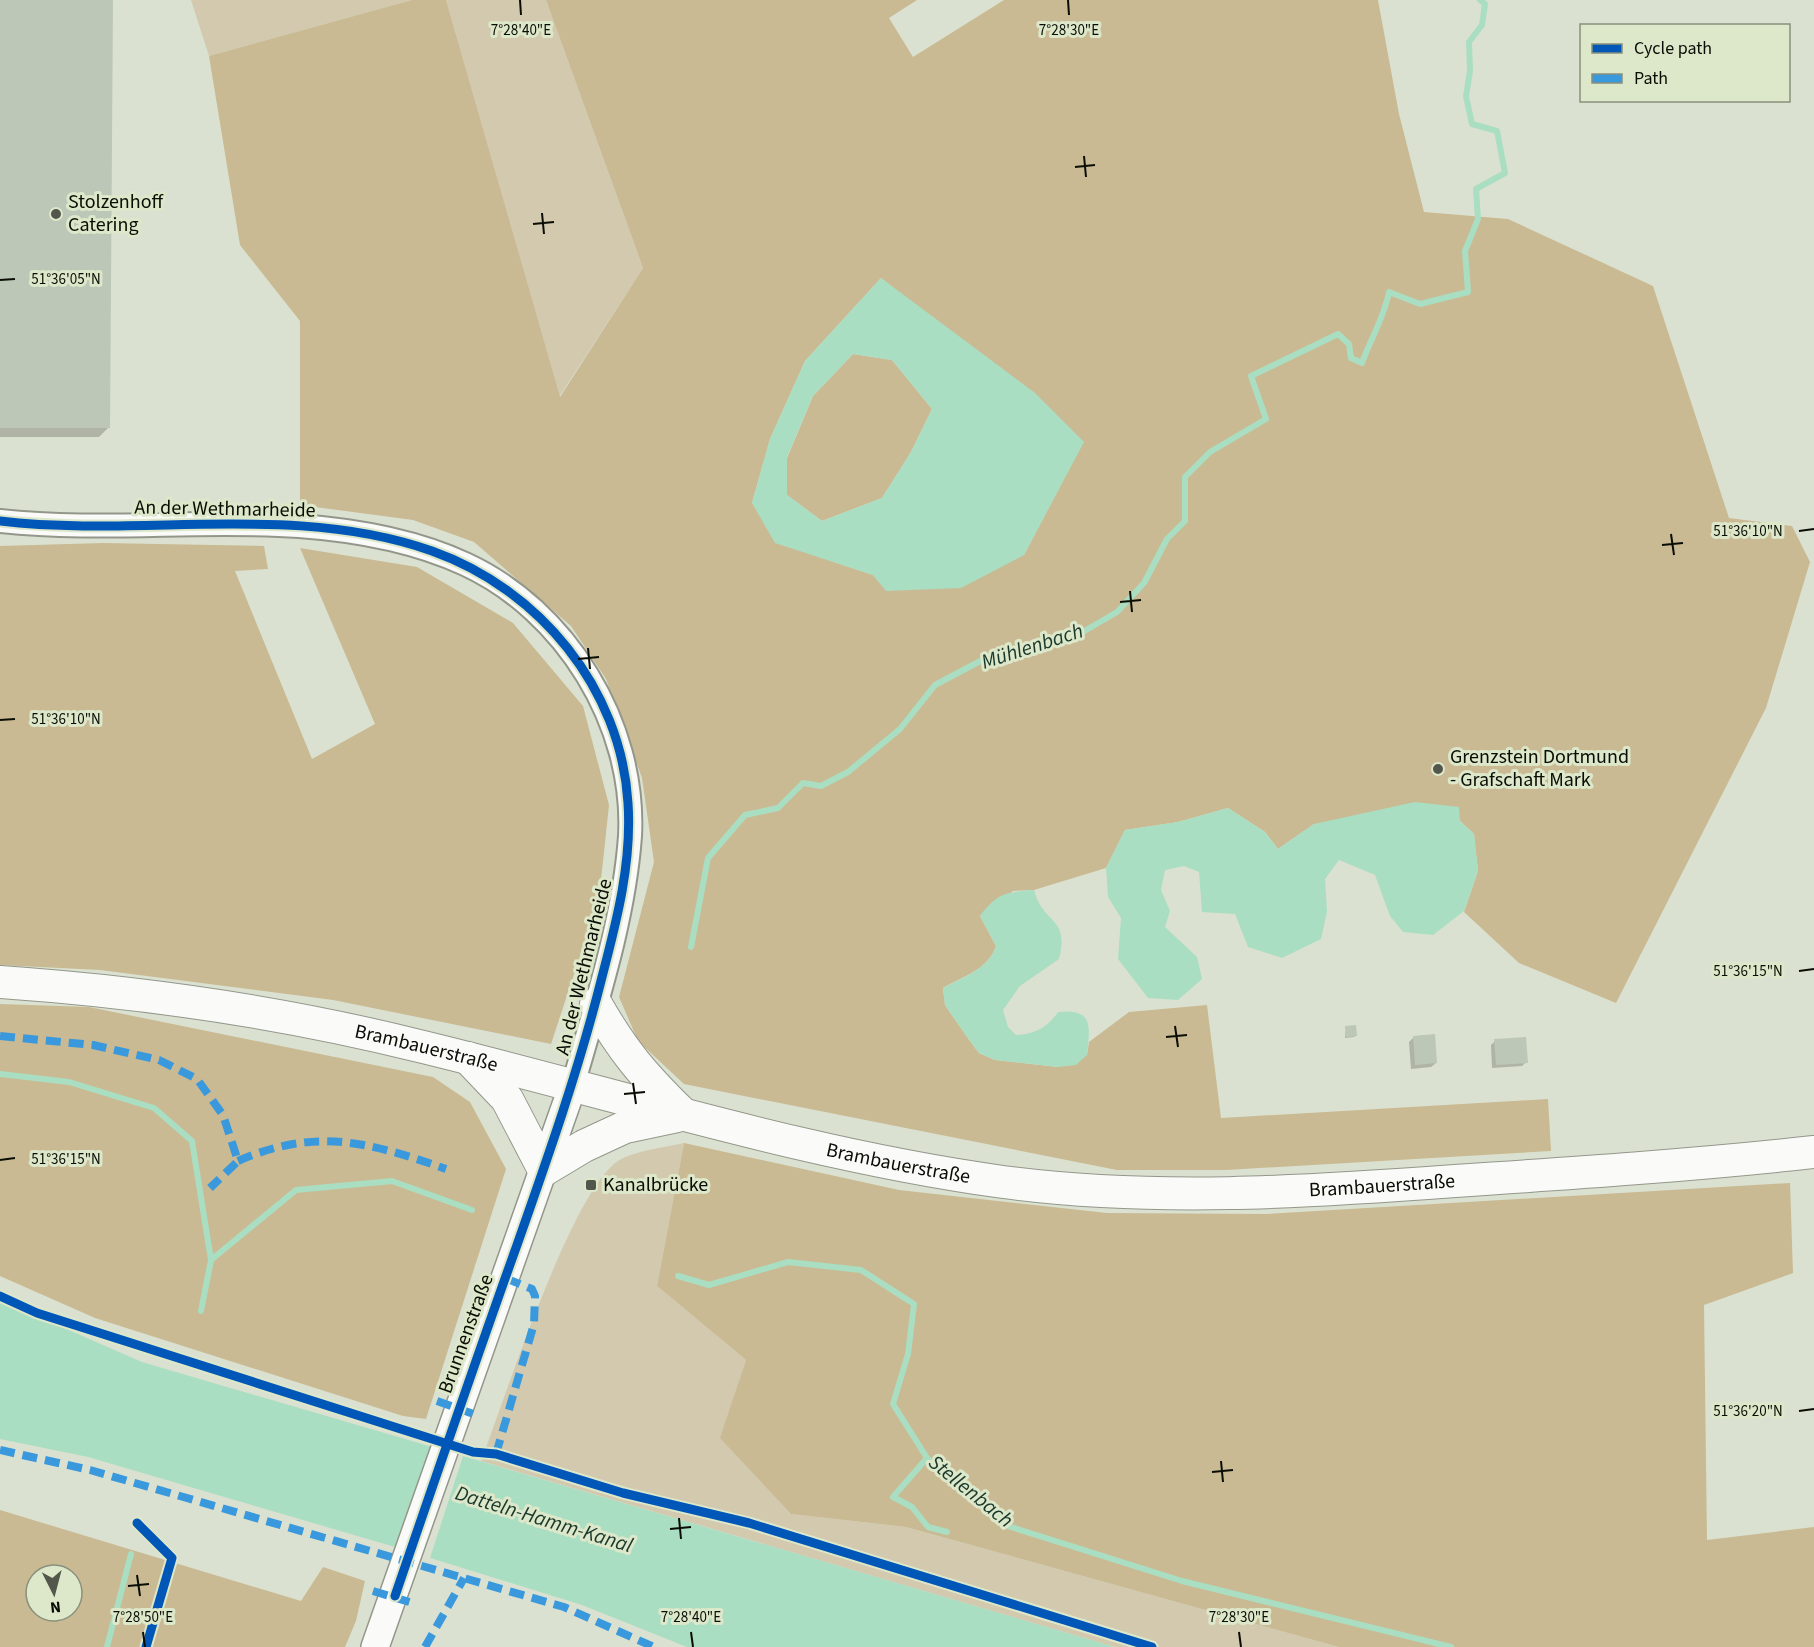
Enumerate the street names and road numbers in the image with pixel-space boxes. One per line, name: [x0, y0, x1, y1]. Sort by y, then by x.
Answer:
street label: An der Wethmarheide: [134, 493, 316, 525]
street label: An der Wethmarheide: [548, 876, 620, 1058]
street label: Brambauerstraße: [352, 1017, 501, 1079]
street label: Brambauerstraße: [823, 1136, 972, 1191]
street label: Brambauerstraße: [1308, 1167, 1456, 1204]
street label: Brunnenstraße: [431, 1270, 501, 1398]

